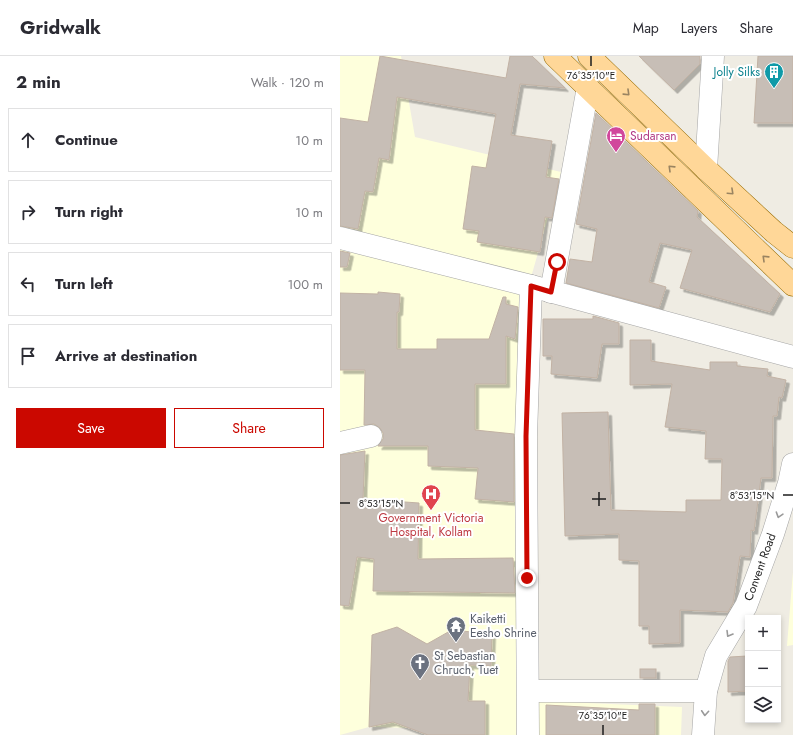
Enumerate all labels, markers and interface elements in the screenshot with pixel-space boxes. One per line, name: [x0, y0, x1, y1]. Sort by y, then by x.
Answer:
text: Gridwalk: [20, 14, 101, 41]
text: Map: [633, 18, 659, 38]
text: Layers: [681, 18, 717, 38]
text: Share: [739, 18, 773, 38]
building icon: Jolly Silks: [763, 61, 785, 89]
place label: Jolly Silks: [712, 63, 760, 81]
text: 76°35'10"E: [567, 68, 615, 83]
text: 2 min: [16, 70, 61, 94]
text: Walk · 120 m: [251, 73, 324, 92]
one-way arrow: [622, 88, 630, 96]
hotel icon: Sudarsan: [605, 125, 627, 153]
place label: Sudarsan: [630, 127, 677, 145]
icon: ahead: [17, 129, 39, 151]
text: Continue: [55, 129, 118, 151]
text: 10 m: [295, 131, 323, 150]
one-way arrow: [668, 165, 676, 173]
one-way arrow: [726, 187, 734, 195]
icon: right: [17, 201, 39, 223]
text: Turn right: [55, 201, 123, 223]
text: 10 m: [295, 203, 323, 222]
route start: [548, 253, 566, 271]
one-way arrow: [762, 255, 770, 263]
icon: left: [17, 273, 39, 295]
text: Turn left: [55, 273, 113, 295]
text: 100 m: [288, 275, 323, 294]
icon: arrive: [17, 345, 39, 367]
text: Arrive at destination: [55, 345, 197, 367]
button: Save: [16, 408, 166, 448]
button: Share: [174, 408, 324, 448]
hospital icon: Government Victoria Hospital, Kollam: [420, 483, 442, 511]
text: 8°53'15"N: [730, 488, 774, 503]
text: 8°53'15"N: [359, 496, 403, 511]
place label: Government Victoria Hospital, Kollam: [379, 509, 484, 541]
one-way arrow: [775, 511, 784, 518]
street label: Convent Road: [739, 531, 781, 603]
route end: [518, 569, 536, 587]
place label: Kaiketti Eesho Shrine: [470, 610, 537, 642]
temple icon: Kaiketti Eesho Shrine: [445, 615, 467, 643]
map controls: [745, 615, 781, 723]
button: +: [745, 615, 781, 651]
one-way arrow: [726, 630, 733, 637]
place label: St Sebastian Chruch, Tuet: [434, 647, 498, 679]
button: −: [745, 651, 781, 687]
church icon: St Sebastian Chruch, Tuet: [409, 652, 431, 680]
button: layers: [745, 687, 781, 723]
text: 76°35'10"E: [579, 708, 627, 723]
one-way arrow: [700, 710, 709, 716]

